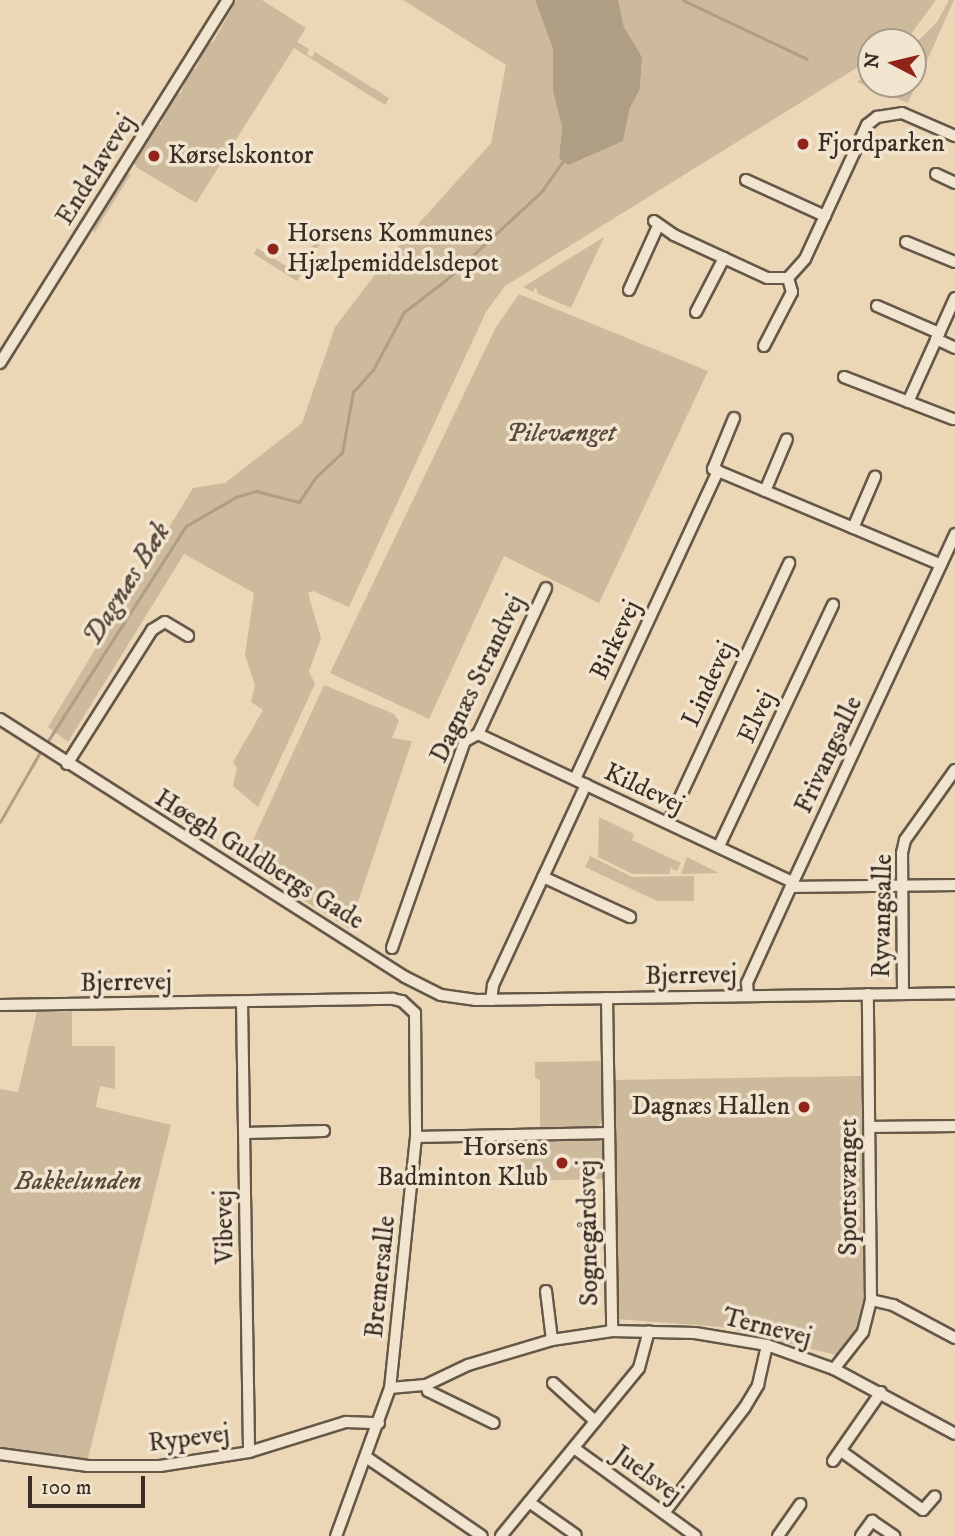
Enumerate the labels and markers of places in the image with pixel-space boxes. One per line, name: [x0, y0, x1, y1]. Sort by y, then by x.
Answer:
place label: Fjordparken: [817, 128, 945, 160]
marker: Fjordparken: [795, 136, 811, 152]
place label: Kørselskontor: [168, 140, 313, 172]
marker: Kørselskontor: [146, 148, 162, 164]
place label: Horsens Kommunes Hjælpemiddelsdepot: [287, 218, 499, 280]
marker: Horsens Kommunes Hjælpemiddelsdepot: [265, 241, 281, 257]
place label: Dagnæs Hallen: [631, 1091, 790, 1123]
marker: Dagnæs Hallen: [796, 1099, 812, 1115]
place label: Horsens Badminton Klub: [377, 1132, 548, 1194]
marker: Horsens Badminton Klub: [554, 1155, 570, 1171]

